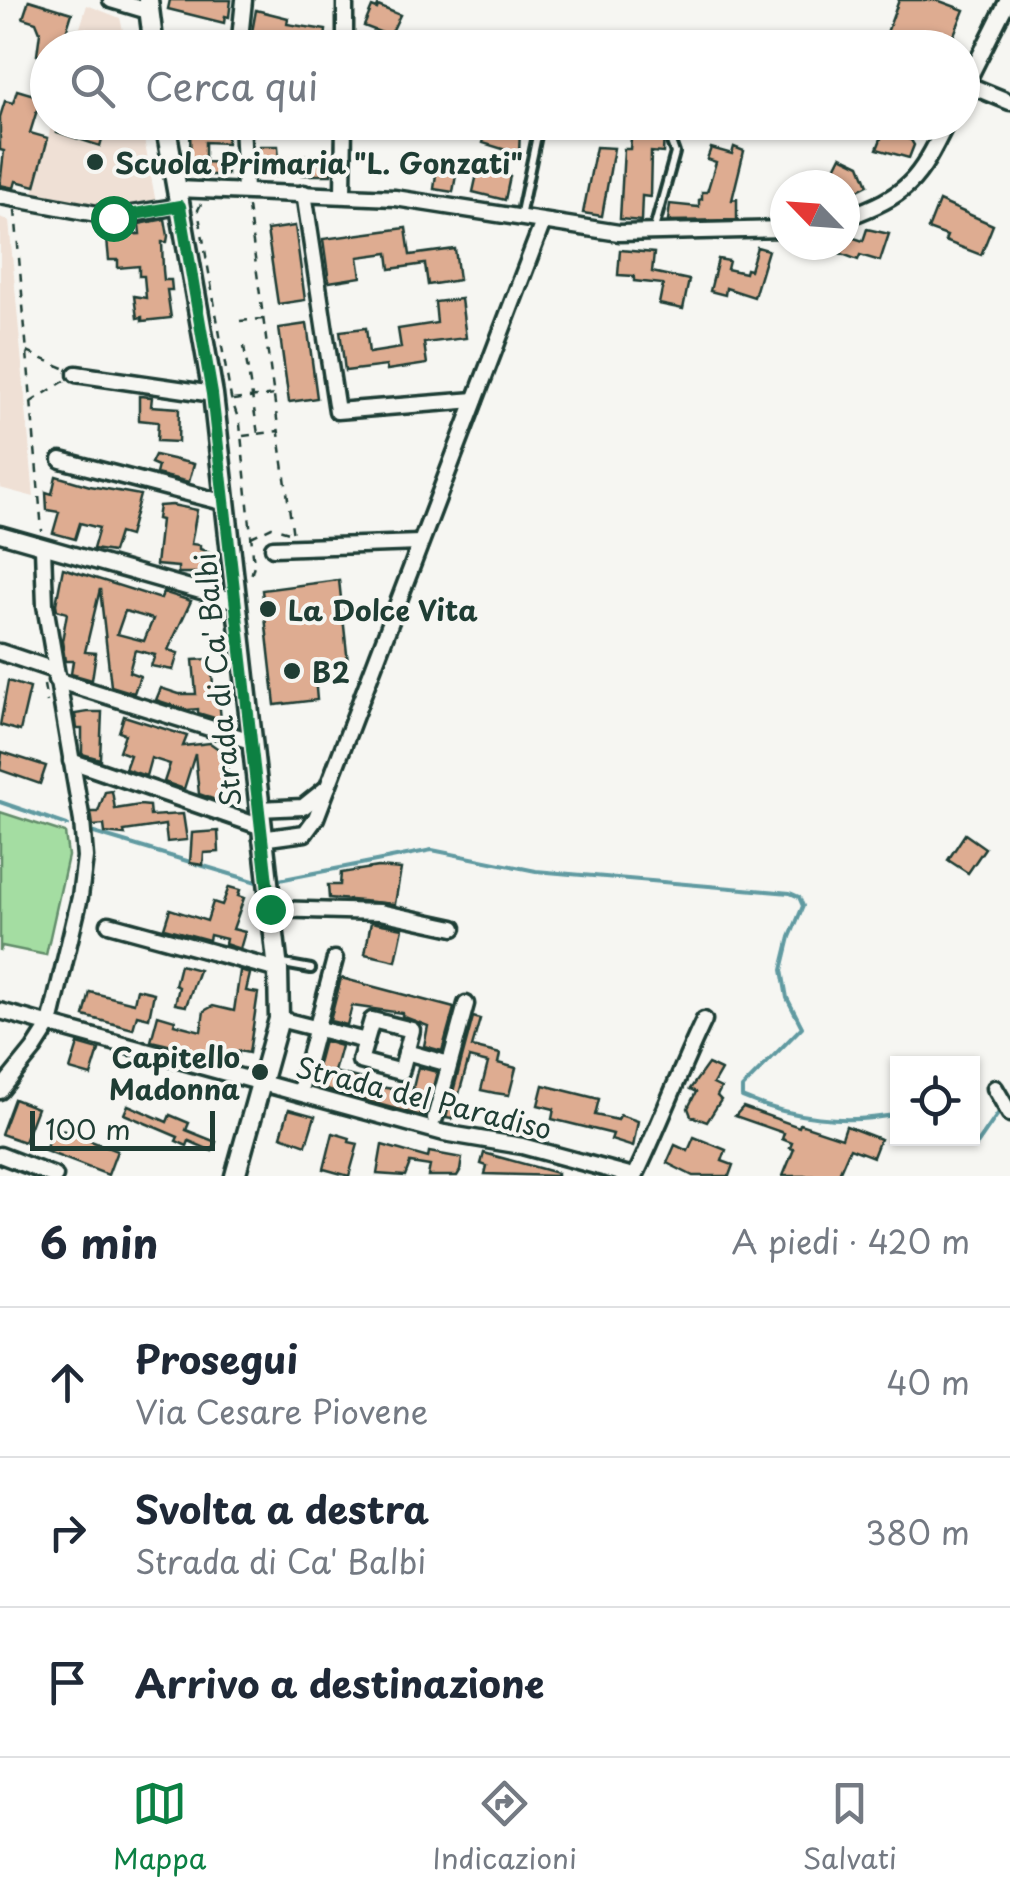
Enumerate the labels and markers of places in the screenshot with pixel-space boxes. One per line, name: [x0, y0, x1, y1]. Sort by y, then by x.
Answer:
place label: Scuola Primaria "L. Gonzati": [115, 141, 523, 184]
marker: Scuola Primaria "L. Gonzati": [84, 151, 106, 173]
place label: La Dolce Vita: [288, 588, 478, 631]
marker: La Dolce Vita: [257, 598, 279, 620]
place label: B2: [312, 650, 350, 693]
marker: B2: [281, 660, 303, 682]
place label: Capitello Madonna: [109, 1035, 240, 1110]
marker: Capitello Madonna: [249, 1061, 271, 1083]

